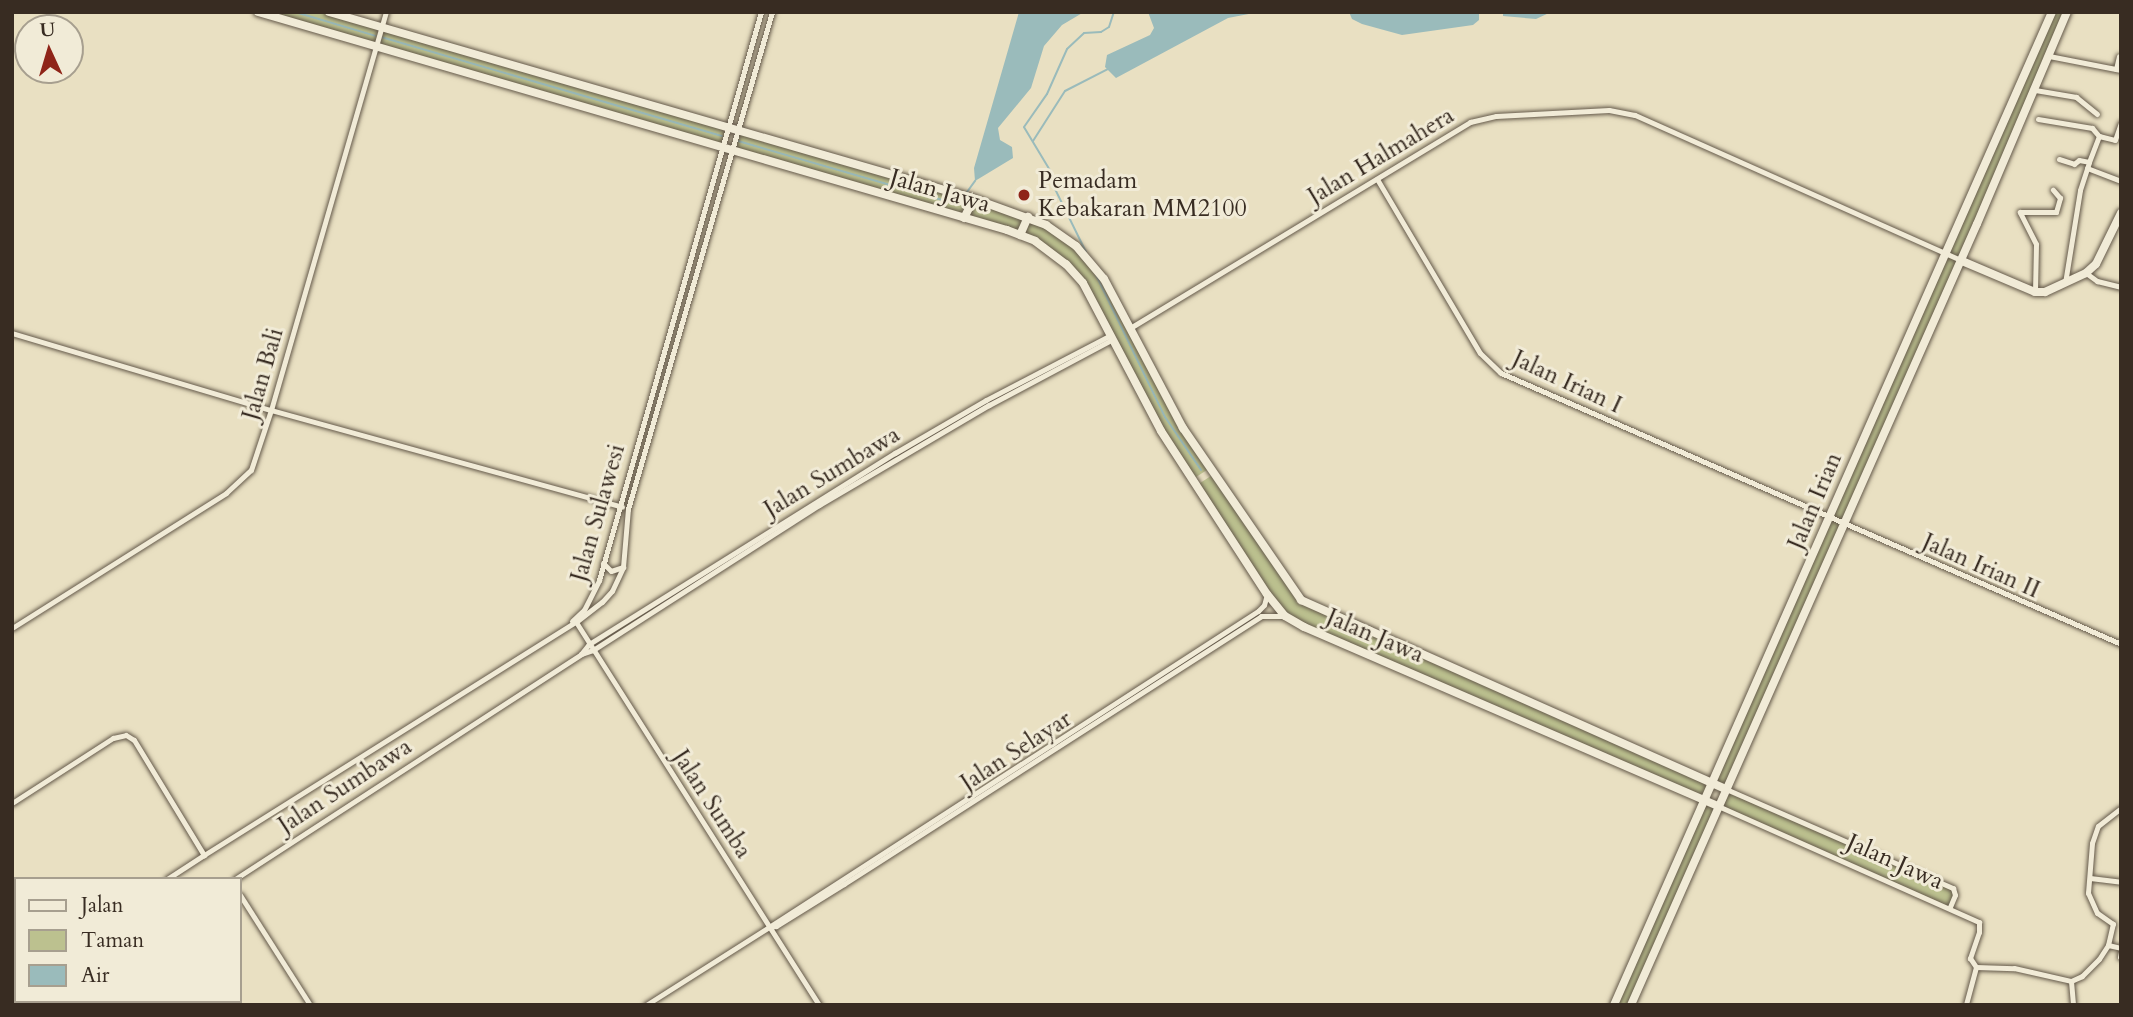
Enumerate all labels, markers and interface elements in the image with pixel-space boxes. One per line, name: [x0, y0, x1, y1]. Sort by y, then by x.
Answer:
north arrow: [14, 14, 84, 84]
text: U: [39, 17, 56, 44]
street label: Jalan Halmahera: [1303, 101, 1459, 211]
street label: Jalan Jawa: [886, 163, 994, 219]
place label: Pemadam Kebakaran MM2100: [1038, 167, 1247, 223]
marker: Pemadam Kebakaran MM2100: [1016, 187, 1032, 203]
street label: Jalan Bali: [236, 325, 290, 423]
street label: Jalan Irian I: [1508, 344, 1626, 420]
street label: Jalan Sumbawa: [759, 420, 905, 524]
street label: Jalan Sulawesi: [565, 441, 631, 585]
street label: Jalan Irian: [1782, 448, 1848, 554]
street label: Jalan Irian II: [1918, 527, 2044, 605]
street label: Jalan Jawa: [1322, 603, 1428, 669]
street label: Jalan Selayar: [955, 705, 1077, 797]
street label: Jalan Sumbawa: [273, 732, 417, 840]
street label: Jalan Sumba: [666, 744, 758, 864]
street label: Jalan Jawa: [1842, 828, 1948, 896]
legend: [14, 877, 242, 1003]
text: Jalan: [81, 891, 124, 920]
text: Taman: [81, 926, 144, 955]
text: Air: [81, 961, 110, 990]

